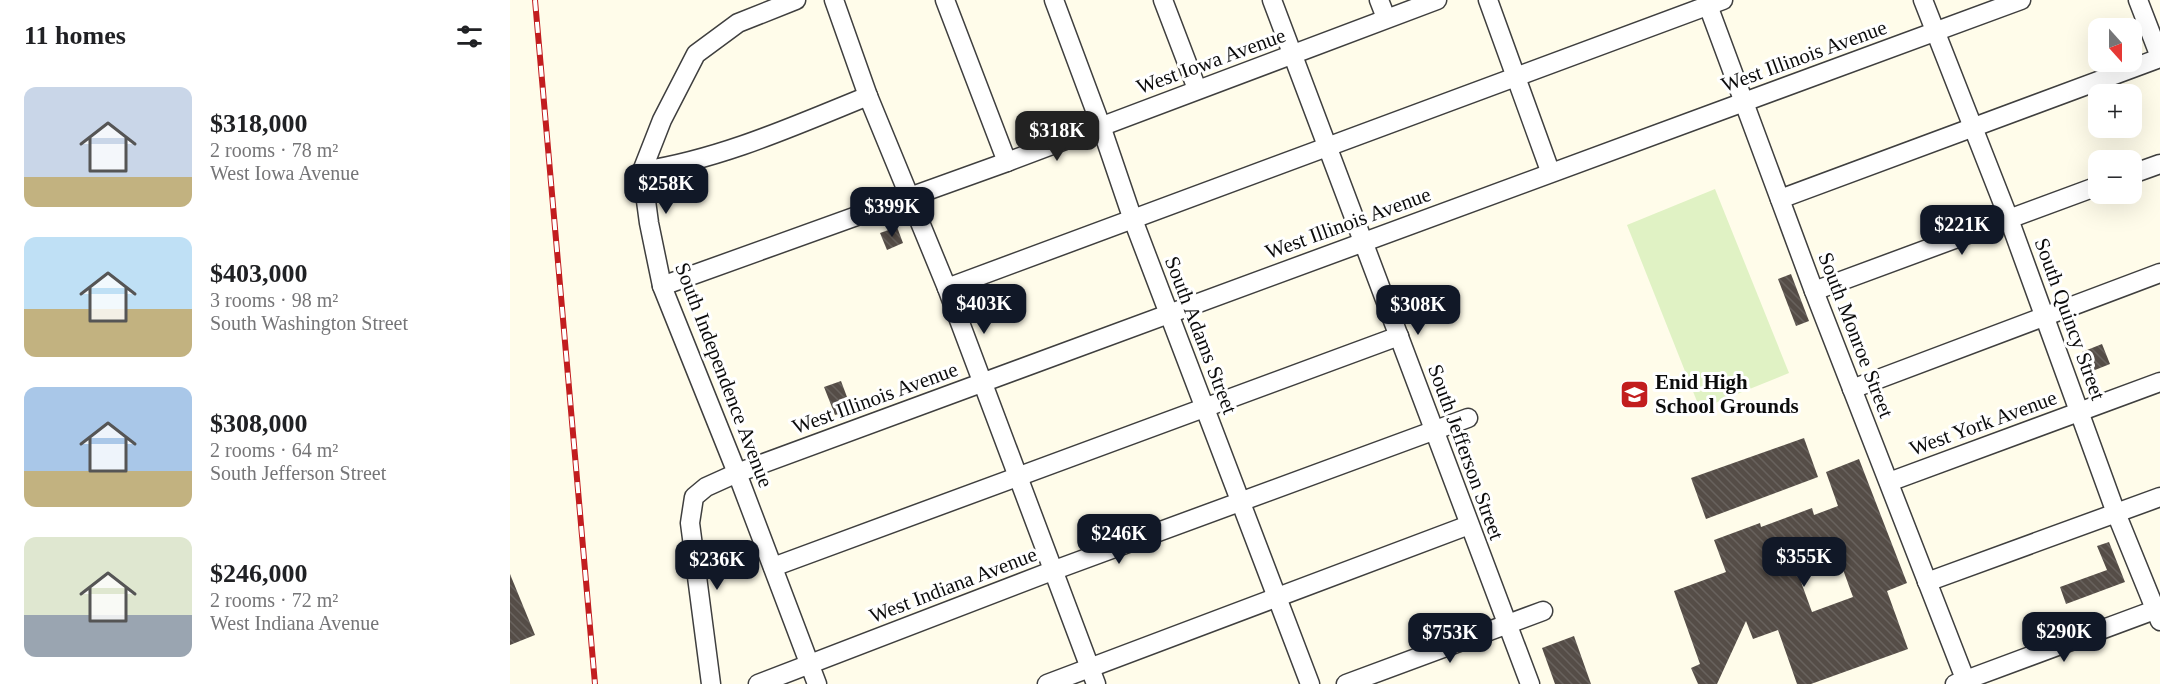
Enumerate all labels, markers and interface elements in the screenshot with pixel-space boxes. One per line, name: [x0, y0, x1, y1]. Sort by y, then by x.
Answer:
street label: West Illinois Avenue: [1718, 15, 1890, 97]
north arrow: [2088, 18, 2142, 72]
map controls: [2088, 18, 2142, 204]
icon: filters: [453, 20, 486, 53]
text: 11 homes: [24, 21, 126, 50]
street label: West Iowa Avenue: [1133, 23, 1289, 99]
button: +: [2088, 84, 2142, 138]
text: $318,000: [210, 109, 308, 138]
icon: home: [72, 111, 144, 183]
pin: $318K: [1015, 111, 1099, 162]
text: $318K: [1029, 119, 1085, 141]
text: 2 rooms · 78 m²: [210, 139, 338, 161]
button: −: [2088, 150, 2142, 204]
text: West Iowa Avenue: [210, 162, 359, 184]
pin: $258K: [624, 164, 708, 215]
text: $258K: [638, 172, 694, 194]
street label: West Illinois Avenue: [1262, 182, 1434, 264]
pin: $399K: [850, 187, 934, 238]
text: $399K: [864, 195, 920, 217]
pin: $221K: [1920, 205, 2004, 256]
text: $221K: [1934, 213, 1990, 235]
street label: South Quincy Street: [2030, 235, 2110, 403]
street label: South Monroe Street: [1813, 249, 1899, 421]
street label: South Adams Street: [1160, 253, 1242, 417]
text: $403,000: [210, 259, 308, 288]
street label: South Independence Avenue: [670, 259, 778, 491]
icon: home: [72, 261, 144, 333]
pin: $403K: [942, 284, 1026, 335]
pin: $308K: [1376, 285, 1460, 336]
text: 3 rooms · 98 m²: [210, 289, 338, 311]
text: $403K: [956, 292, 1012, 314]
text: $308K: [1390, 293, 1446, 315]
text: South Washington Street: [210, 312, 408, 334]
street label: West Illinois Avenue: [789, 357, 961, 439]
street label: South Jefferson Street: [1423, 361, 1509, 543]
place label: Enid High School Grounds: [1655, 370, 1799, 418]
school or university icon: Enid High School Grounds: [1618, 378, 1650, 410]
street label: West York Avenue: [1906, 385, 2060, 461]
text: $308,000: [210, 409, 308, 438]
icon: home: [72, 411, 144, 483]
text: 2 rooms · 64 m²: [210, 439, 338, 461]
text: South Jefferson Street: [210, 462, 386, 484]
pin: $246K: [1077, 514, 1161, 565]
text: $246K: [1091, 522, 1147, 544]
pin: $355K: [1762, 537, 1846, 588]
pin: $236K: [675, 540, 759, 591]
street label: West Indiana Avenue: [866, 542, 1040, 628]
text: $355K: [1776, 545, 1832, 567]
text: $236K: [689, 548, 745, 570]
text: $246,000: [210, 559, 308, 588]
icon: home: [72, 561, 144, 633]
text: 2 rooms · 72 m²: [210, 589, 338, 611]
text: West Indiana Avenue: [210, 612, 379, 634]
pin: $290K: [2022, 612, 2106, 663]
pin: $753K: [1408, 613, 1492, 664]
text: $290K: [2036, 620, 2092, 642]
text: $753K: [1422, 621, 1478, 643]

